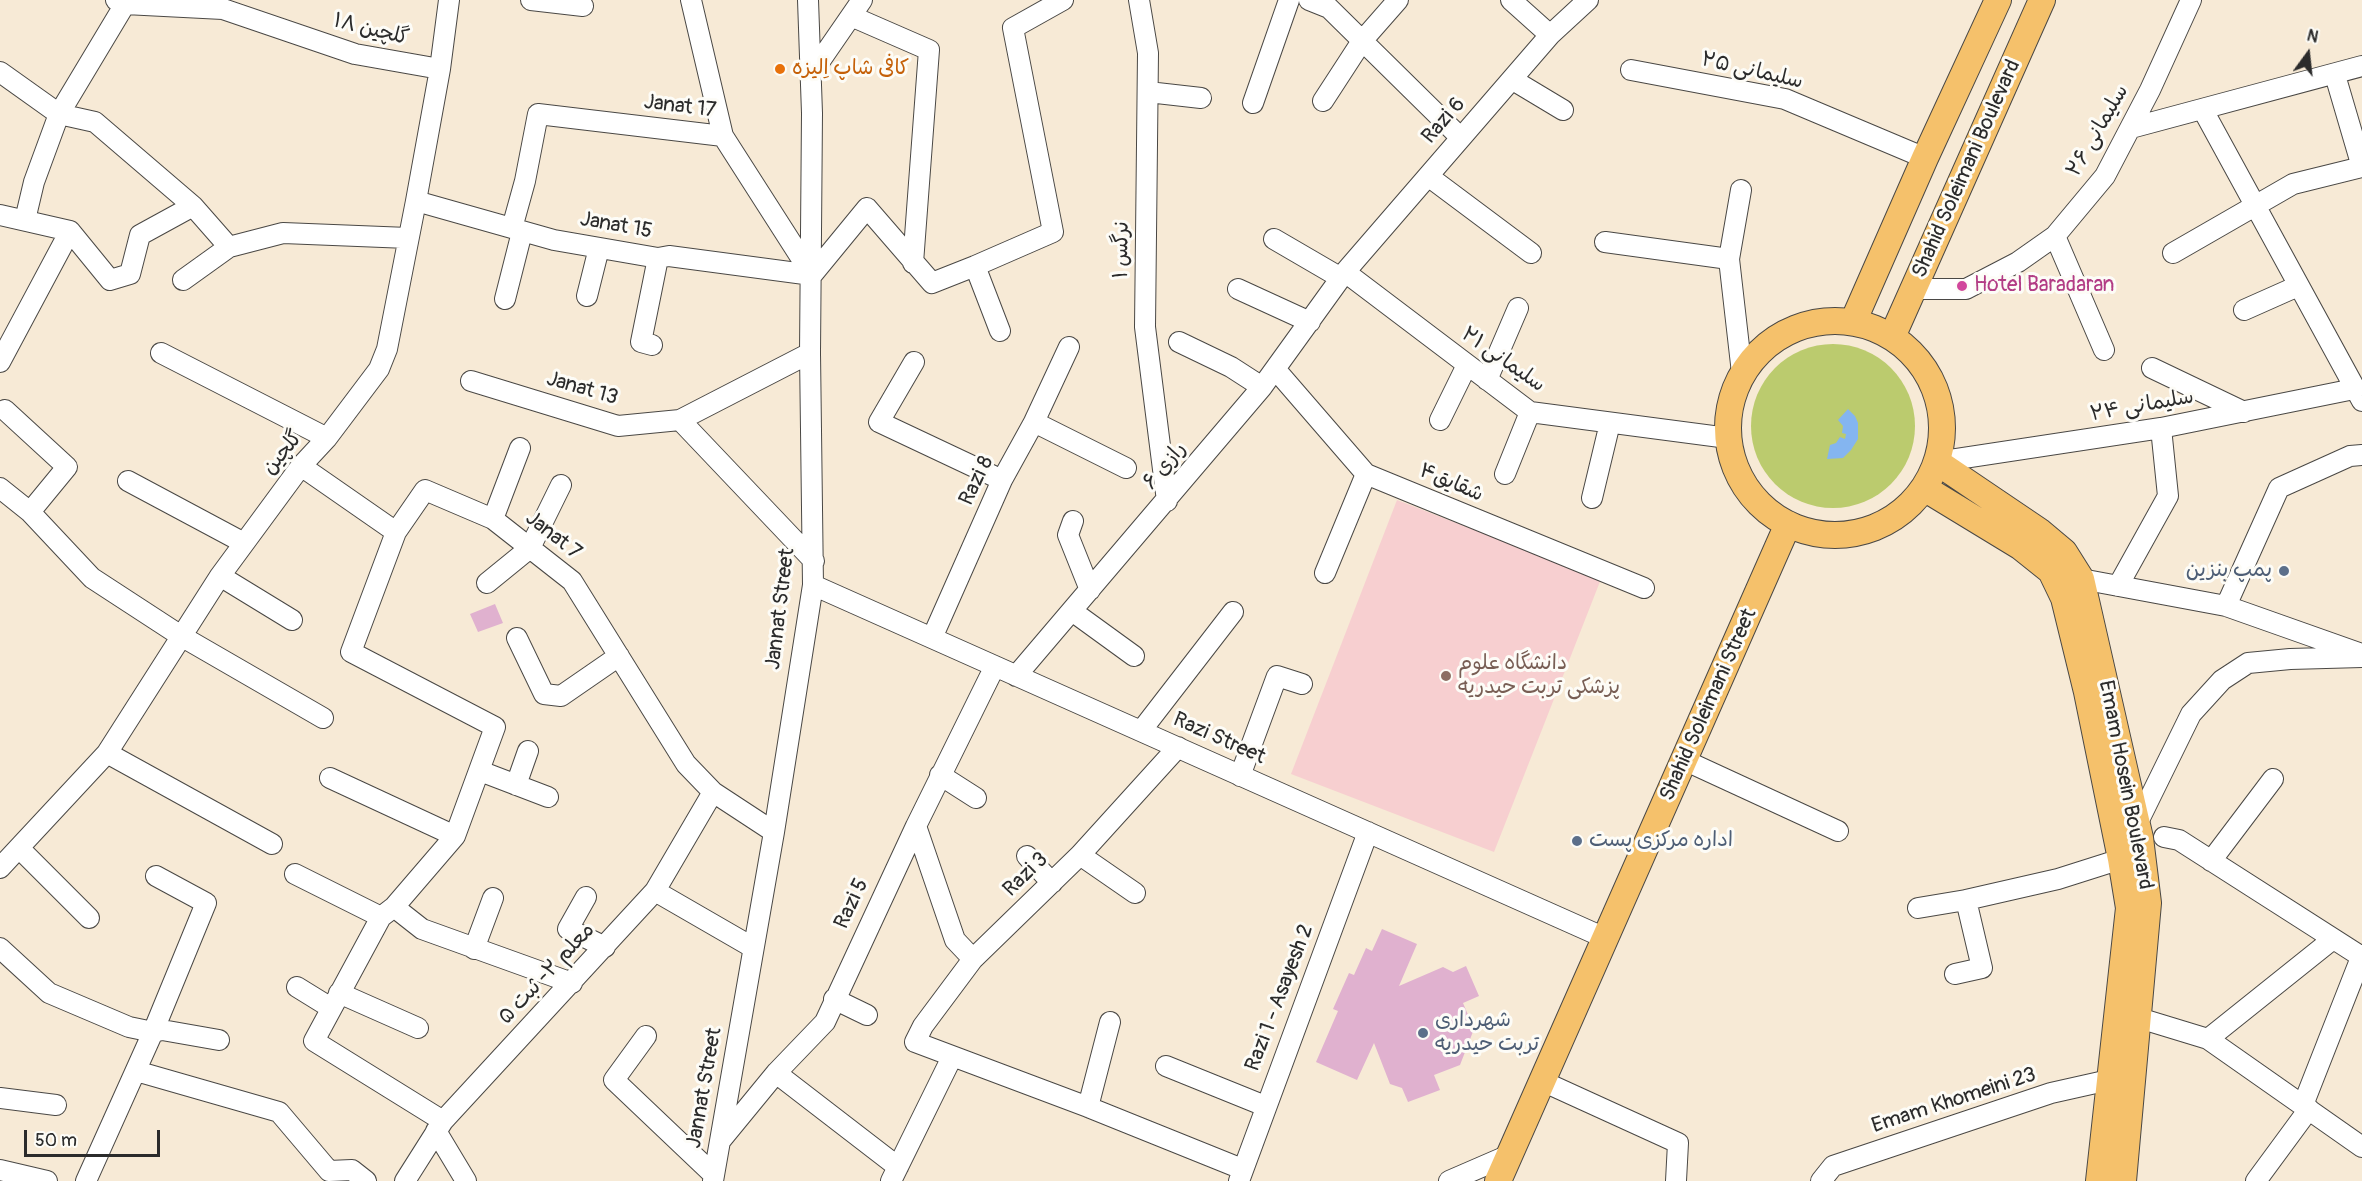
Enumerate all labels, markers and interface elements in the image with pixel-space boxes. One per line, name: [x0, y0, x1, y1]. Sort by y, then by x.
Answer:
street label: گلچین ۱۸: [331, 9, 411, 51]
north arrow: [2278, 24, 2338, 84]
text: N: [2305, 26, 2320, 48]
street label: سلیمانی ۲۵: [1699, 47, 1805, 95]
place label: کافی شاپ اِلیزه: [792, 56, 909, 82]
street label: Shahid Soleimani Boulevard: [1907, 56, 2027, 282]
marker: کافی شاپ اِلیزه: [773, 62, 787, 76]
street label: سلیمانی ۲۶: [2062, 81, 2134, 181]
street label: Janat 17: [642, 90, 718, 124]
street label: Razi 6: [1417, 93, 1471, 149]
street label: Janat 15: [578, 207, 654, 245]
street label: نرگس ۱: [1109, 221, 1135, 279]
place label: Hotel Baradaran: [1974, 273, 2114, 299]
marker: Hotel Baradaran: [1955, 279, 1969, 293]
street label: سلیمانی ۲۱: [1456, 322, 1550, 398]
street label: Janat 13: [543, 367, 621, 411]
street label: سلیمانی ۲۴: [2088, 384, 2196, 428]
street label: گلچین: [257, 426, 309, 480]
street label: رازی ۶: [1138, 437, 1192, 495]
street label: Razi 8: [954, 452, 1000, 510]
street label: شقایق۴: [1415, 458, 1487, 508]
street label: Janat 7: [520, 506, 586, 566]
street label: Jannat Street: [761, 547, 801, 671]
place label: پمپ بنزین: [2186, 558, 2272, 584]
marker: پمپ بنزین: [2277, 564, 2291, 578]
street label: Shahid Soleimani Street: [1655, 605, 1763, 805]
place label: دانشگاه علوم پزشکی تربت حیدریه: [1458, 651, 1620, 701]
marker: دانشگاه علوم پزشکی تربت حیدریه: [1439, 669, 1453, 683]
street label: Emam Hosein Boulevard: [2092, 678, 2158, 892]
street label: Razi Street: [1169, 708, 1269, 770]
place label: اداره مرکزی پست: [1589, 828, 1733, 854]
marker: اداره مرکزی پست: [1570, 834, 1584, 848]
street label: Razi 3: [998, 848, 1054, 902]
street label: Razi 5: [829, 875, 875, 933]
street label: معلم ۲- ثبت ۵: [494, 918, 600, 1030]
street label: Razi 1 - Asayesh 2: [1240, 921, 1320, 1075]
place label: شهرداری تربت حیدریه: [1435, 1008, 1539, 1058]
street label: Jannat Street: [682, 1026, 728, 1150]
marker: شهرداری تربت حیدریه: [1416, 1026, 1430, 1040]
street label: Emam Khomeini 23: [1869, 1063, 2039, 1139]
scale bar: [27, 1118, 164, 1156]
text: 50 m: [35, 1129, 77, 1152]

